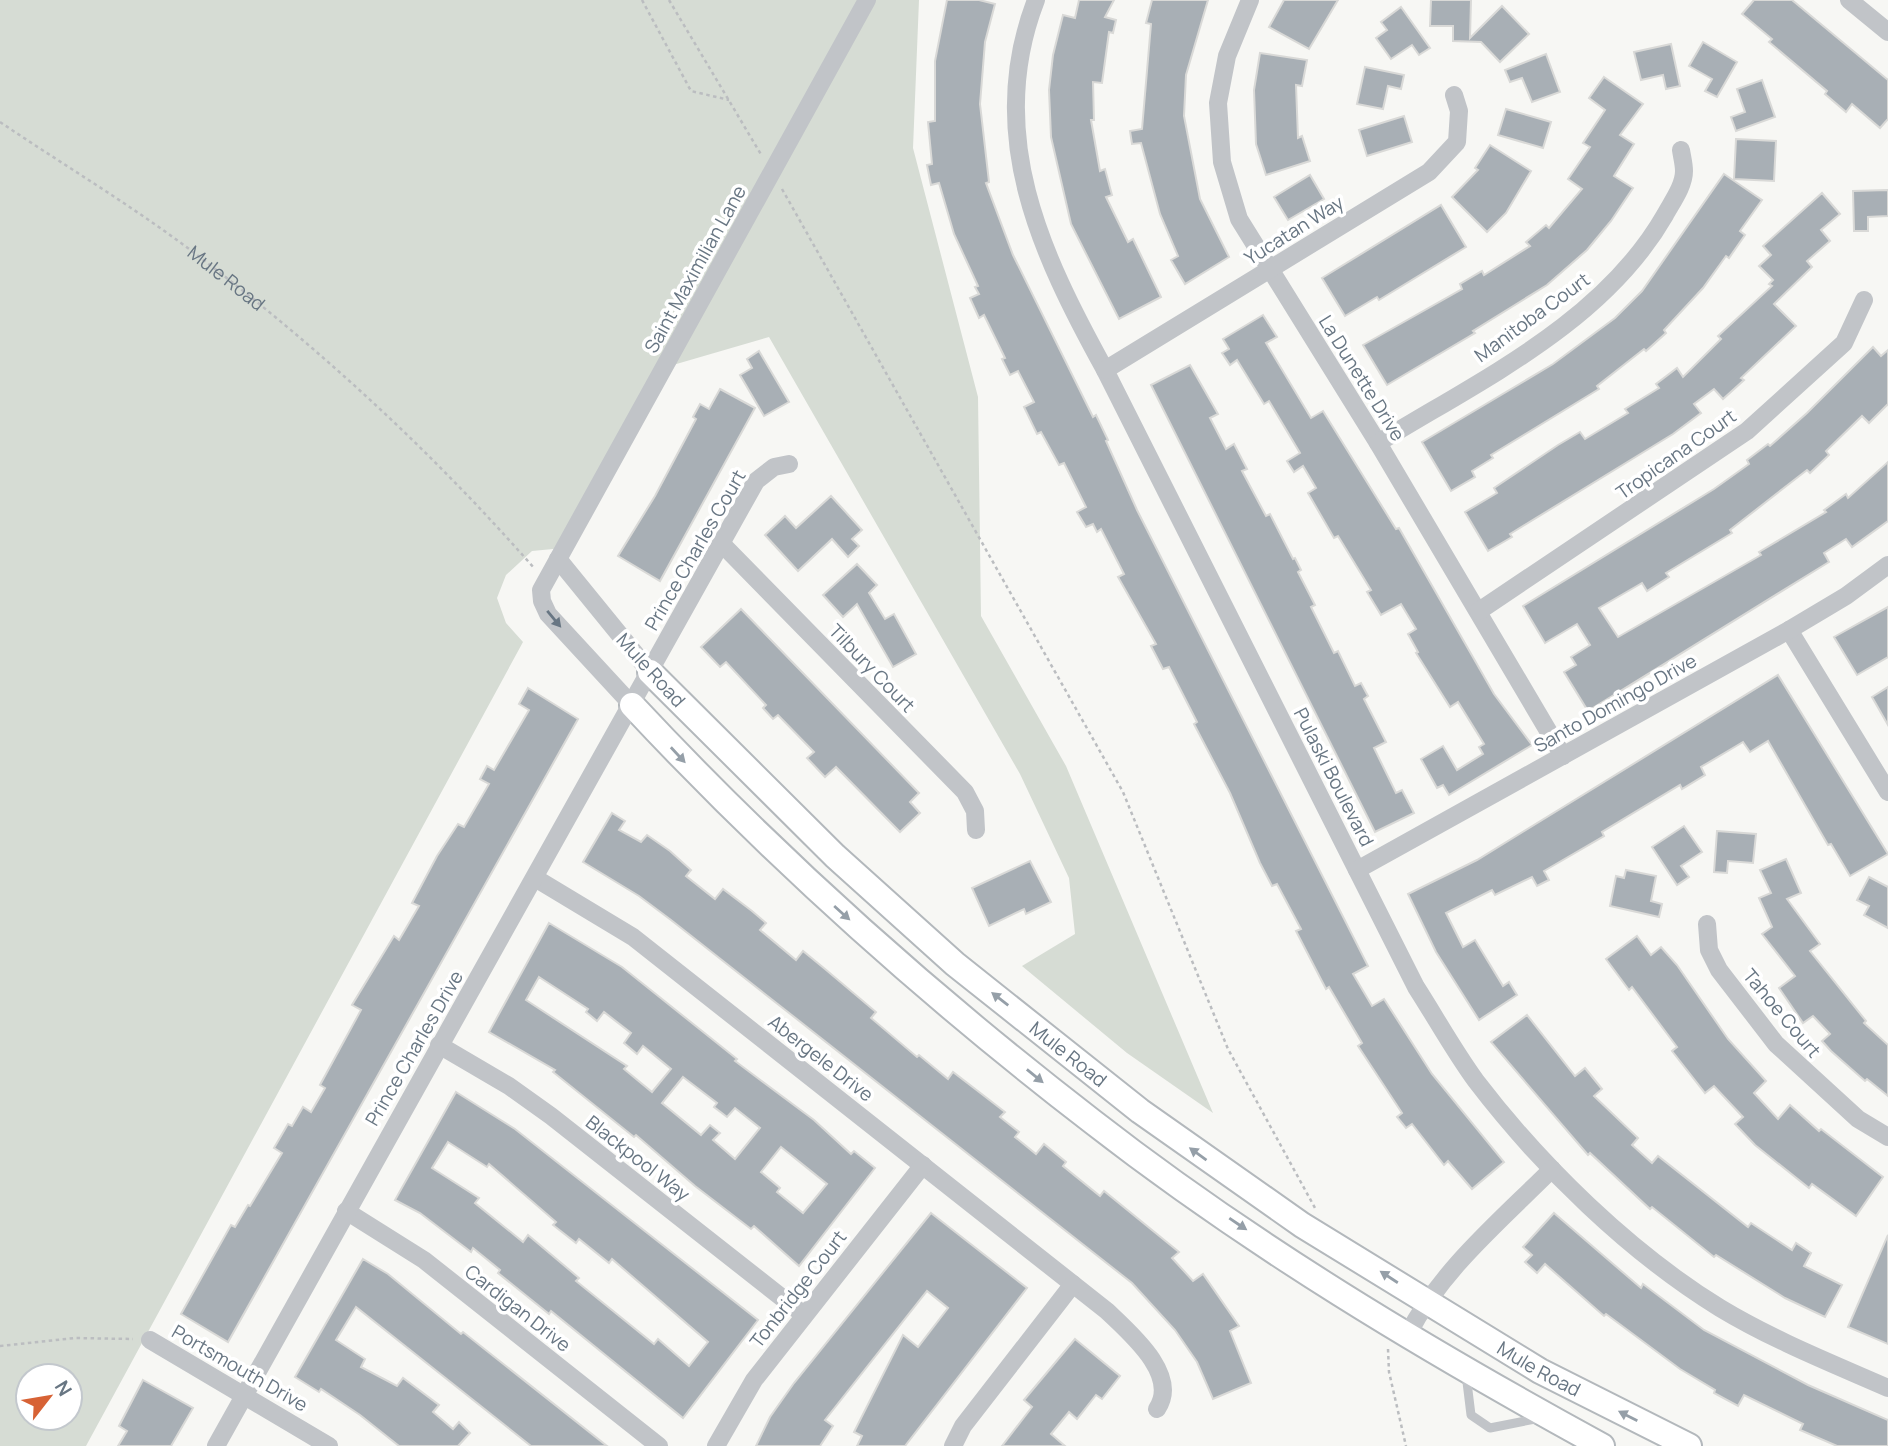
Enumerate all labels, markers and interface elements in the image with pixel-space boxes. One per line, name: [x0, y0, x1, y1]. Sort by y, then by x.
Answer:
street label: Saint Maximilian Lane: [638, 180, 752, 358]
street label: Yucatan Way: [1240, 189, 1348, 271]
street label: Mule Road: [182, 239, 270, 317]
street label: Manitoba Court: [1469, 266, 1595, 368]
street label: La Dunette Drive: [1313, 310, 1411, 446]
street label: Tropicana Court: [1611, 403, 1741, 505]
street label: Prince Charles Court: [638, 465, 752, 635]
one-way arrow: [546, 610, 562, 628]
street label: Tilbury Court: [823, 618, 921, 718]
street label: Mule Road: [611, 627, 691, 713]
street label: Santo Domingo Drive: [1529, 647, 1701, 759]
street label: Pulaski Boulevard: [1288, 703, 1380, 851]
one-way arrow: [670, 746, 686, 763]
one-way arrow: [833, 905, 851, 921]
street label: Tahoe Court: [1737, 963, 1827, 1063]
street label: Prince Charles Drive: [359, 966, 469, 1130]
one-way arrow: [991, 992, 1008, 1007]
street label: Abergele Drive: [763, 1009, 879, 1107]
street label: Mule Road: [1024, 1015, 1112, 1093]
one-way arrow: [1025, 1068, 1043, 1083]
street label: Blackpool Way: [581, 1109, 695, 1207]
one-way arrow: [1189, 1147, 1207, 1161]
one-way arrow: [1229, 1217, 1247, 1231]
street label: Tonbridge Court: [744, 1225, 852, 1353]
street label: Cardigan Drive: [460, 1258, 576, 1358]
one-way arrow: [1380, 1271, 1399, 1284]
street label: Portsmouth Drive: [167, 1319, 313, 1417]
street label: Mule Road: [1492, 1335, 1585, 1402]
north arrow: [14, 1362, 84, 1432]
text: N: [49, 1376, 78, 1401]
one-way arrow: [1618, 1410, 1638, 1421]

